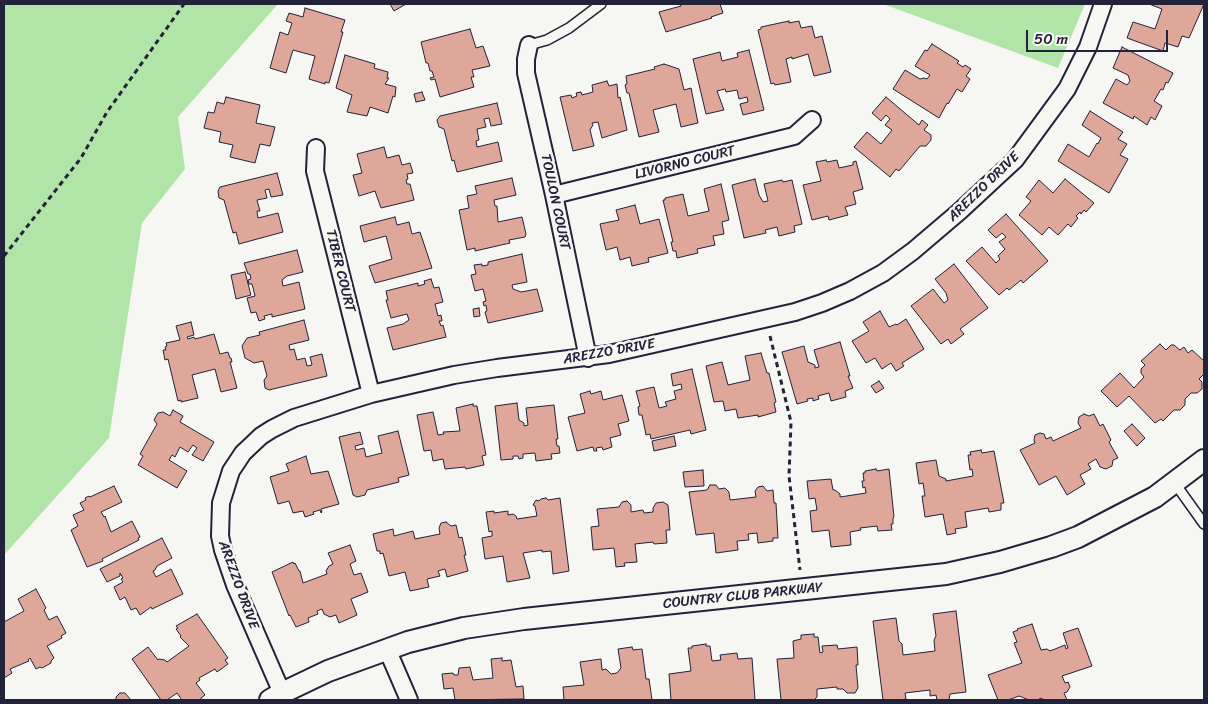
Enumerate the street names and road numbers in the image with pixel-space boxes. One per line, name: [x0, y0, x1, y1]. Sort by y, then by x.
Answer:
street label: LIVORNO COURT: [633, 142, 737, 184]
street label: AREZZO DRIVE: [945, 149, 1023, 225]
street label: TOULON COURT: [537, 153, 573, 251]
street label: TIBER COURT: [322, 228, 358, 314]
street label: AREZZO DRIVE: [562, 336, 656, 368]
street label: AREZZO DRIVE: [214, 539, 262, 631]
street label: COUNTRY CLUB PARKWAY: [662, 579, 824, 613]

